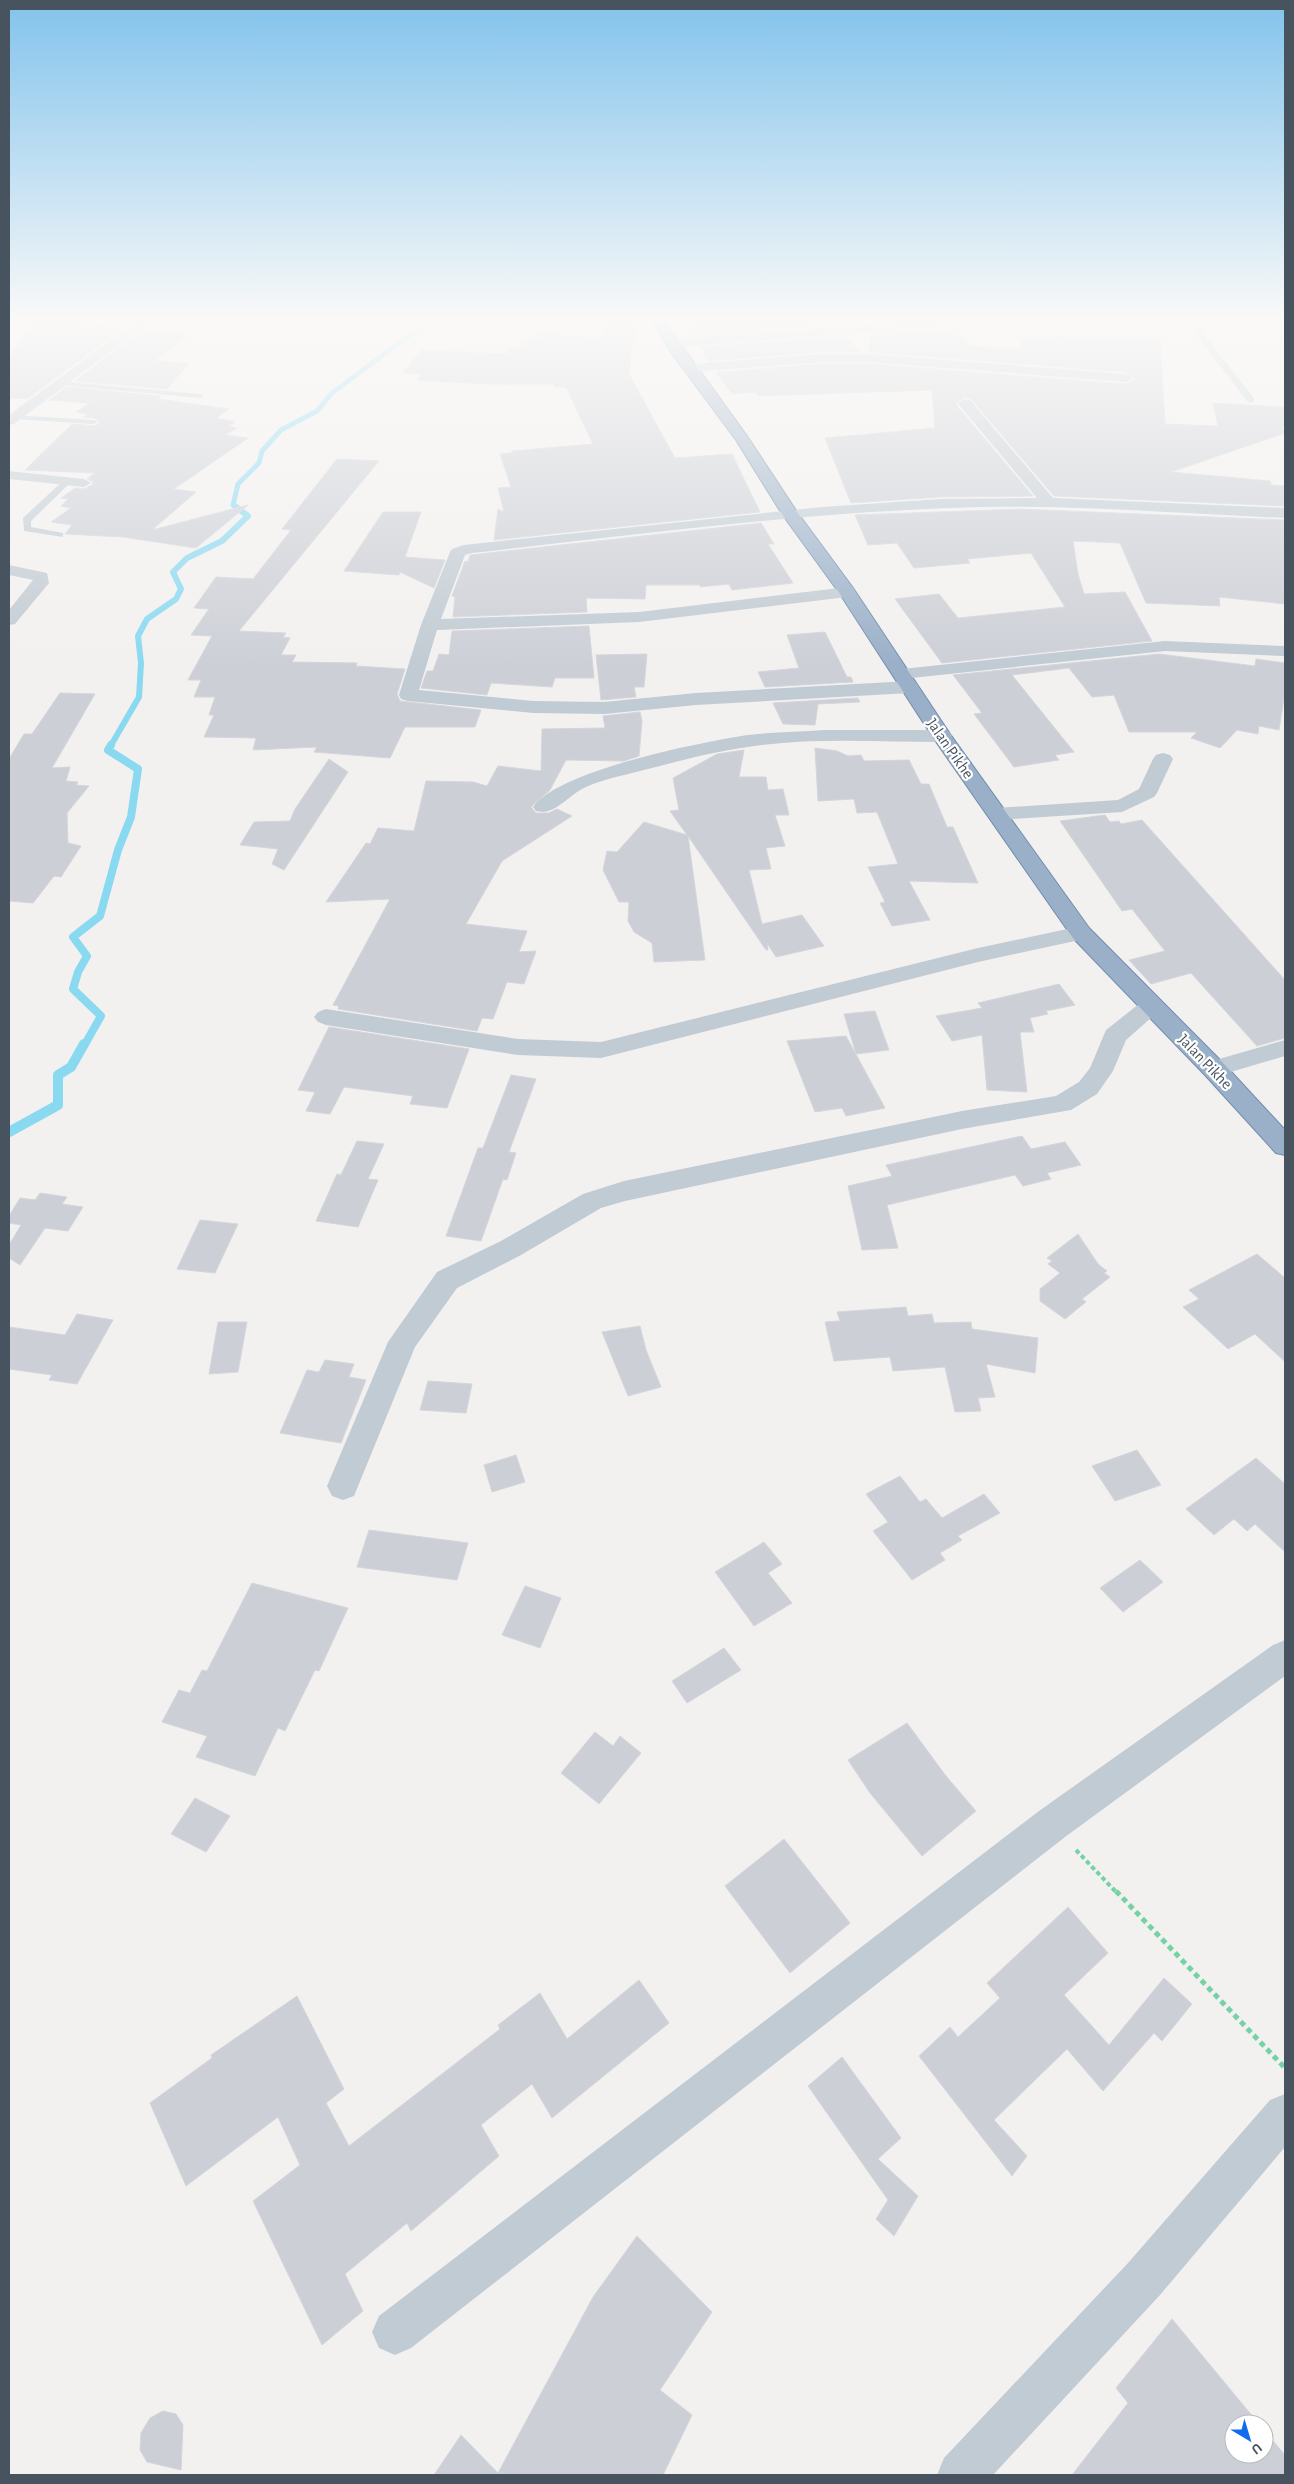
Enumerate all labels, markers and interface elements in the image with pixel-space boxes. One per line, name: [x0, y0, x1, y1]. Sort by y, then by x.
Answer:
street label: Jalan Pikhe: [924, 716, 977, 782]
street label: Jalan Pikhe: [1175, 1031, 1235, 1092]
north arrow: [1224, 2414, 1274, 2464]
text: U: [1249, 2440, 1264, 2457]

